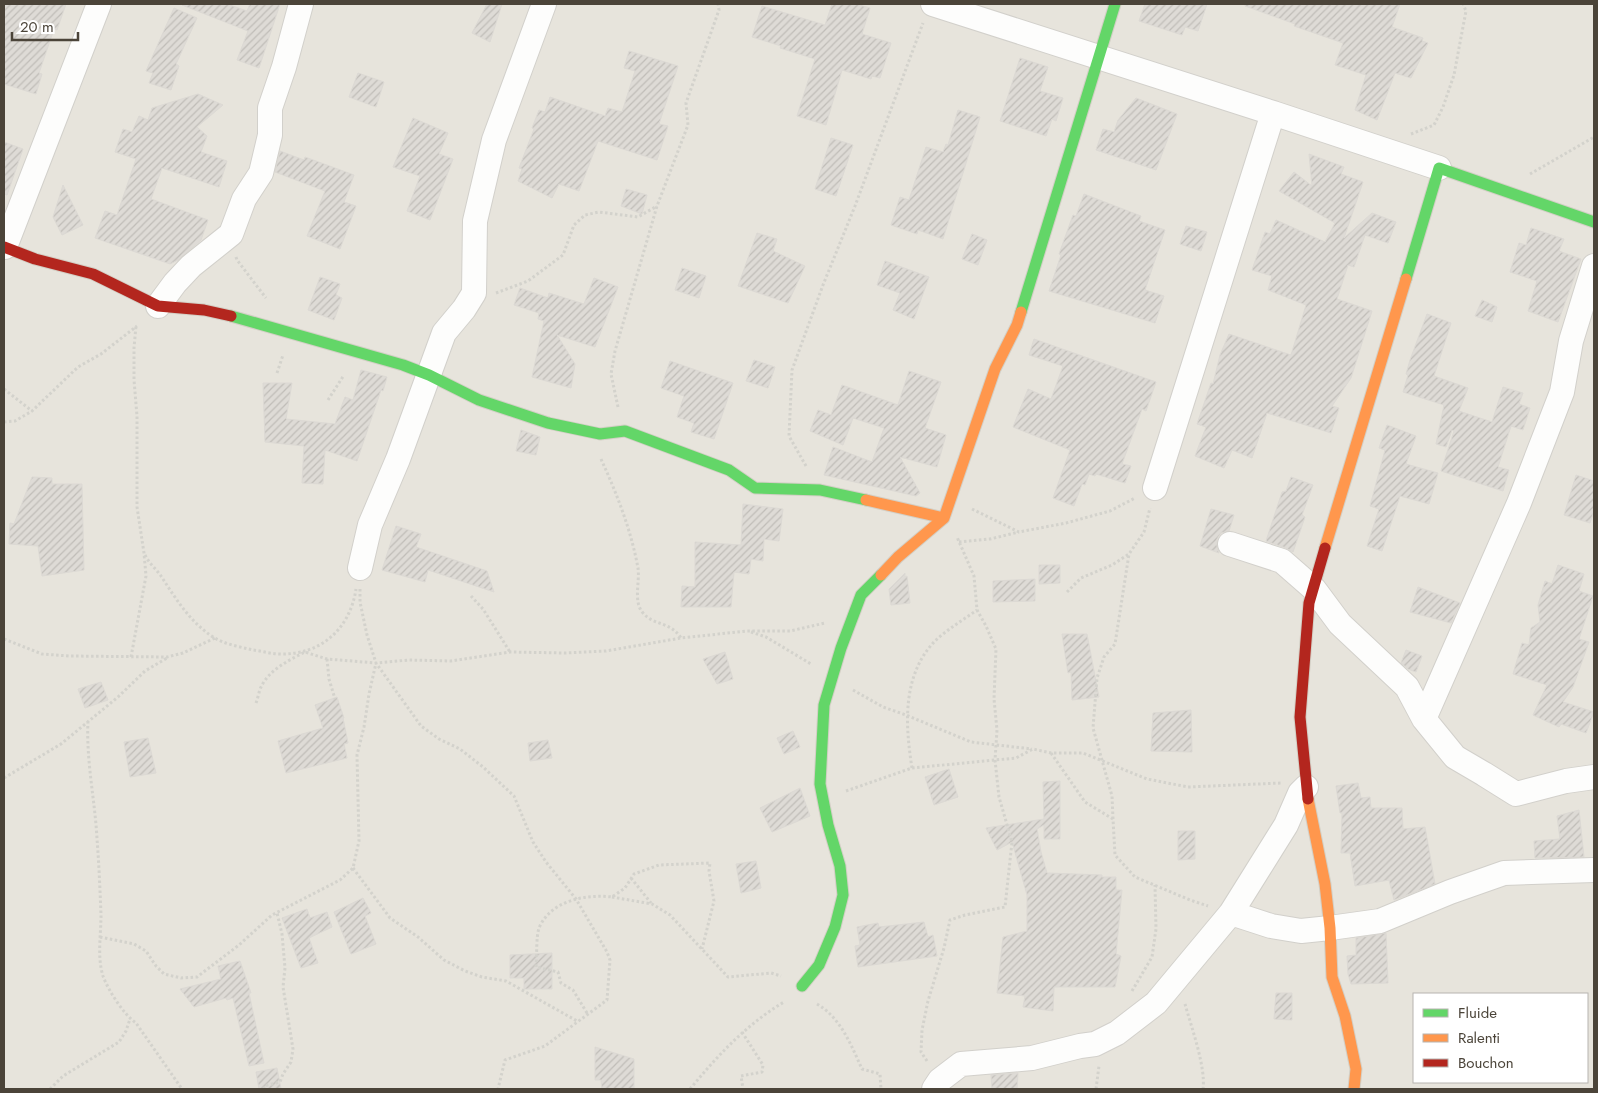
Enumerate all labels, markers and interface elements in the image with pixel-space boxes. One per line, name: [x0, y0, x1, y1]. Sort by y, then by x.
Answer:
scale bar: [12, 10, 79, 42]
text: 20 m: [20, 16, 54, 38]
legend: [1413, 993, 1588, 1083]
text: Fluide: [1458, 1002, 1497, 1024]
text: Ralenti: [1458, 1027, 1500, 1049]
text: Bouchon: [1458, 1052, 1514, 1074]

